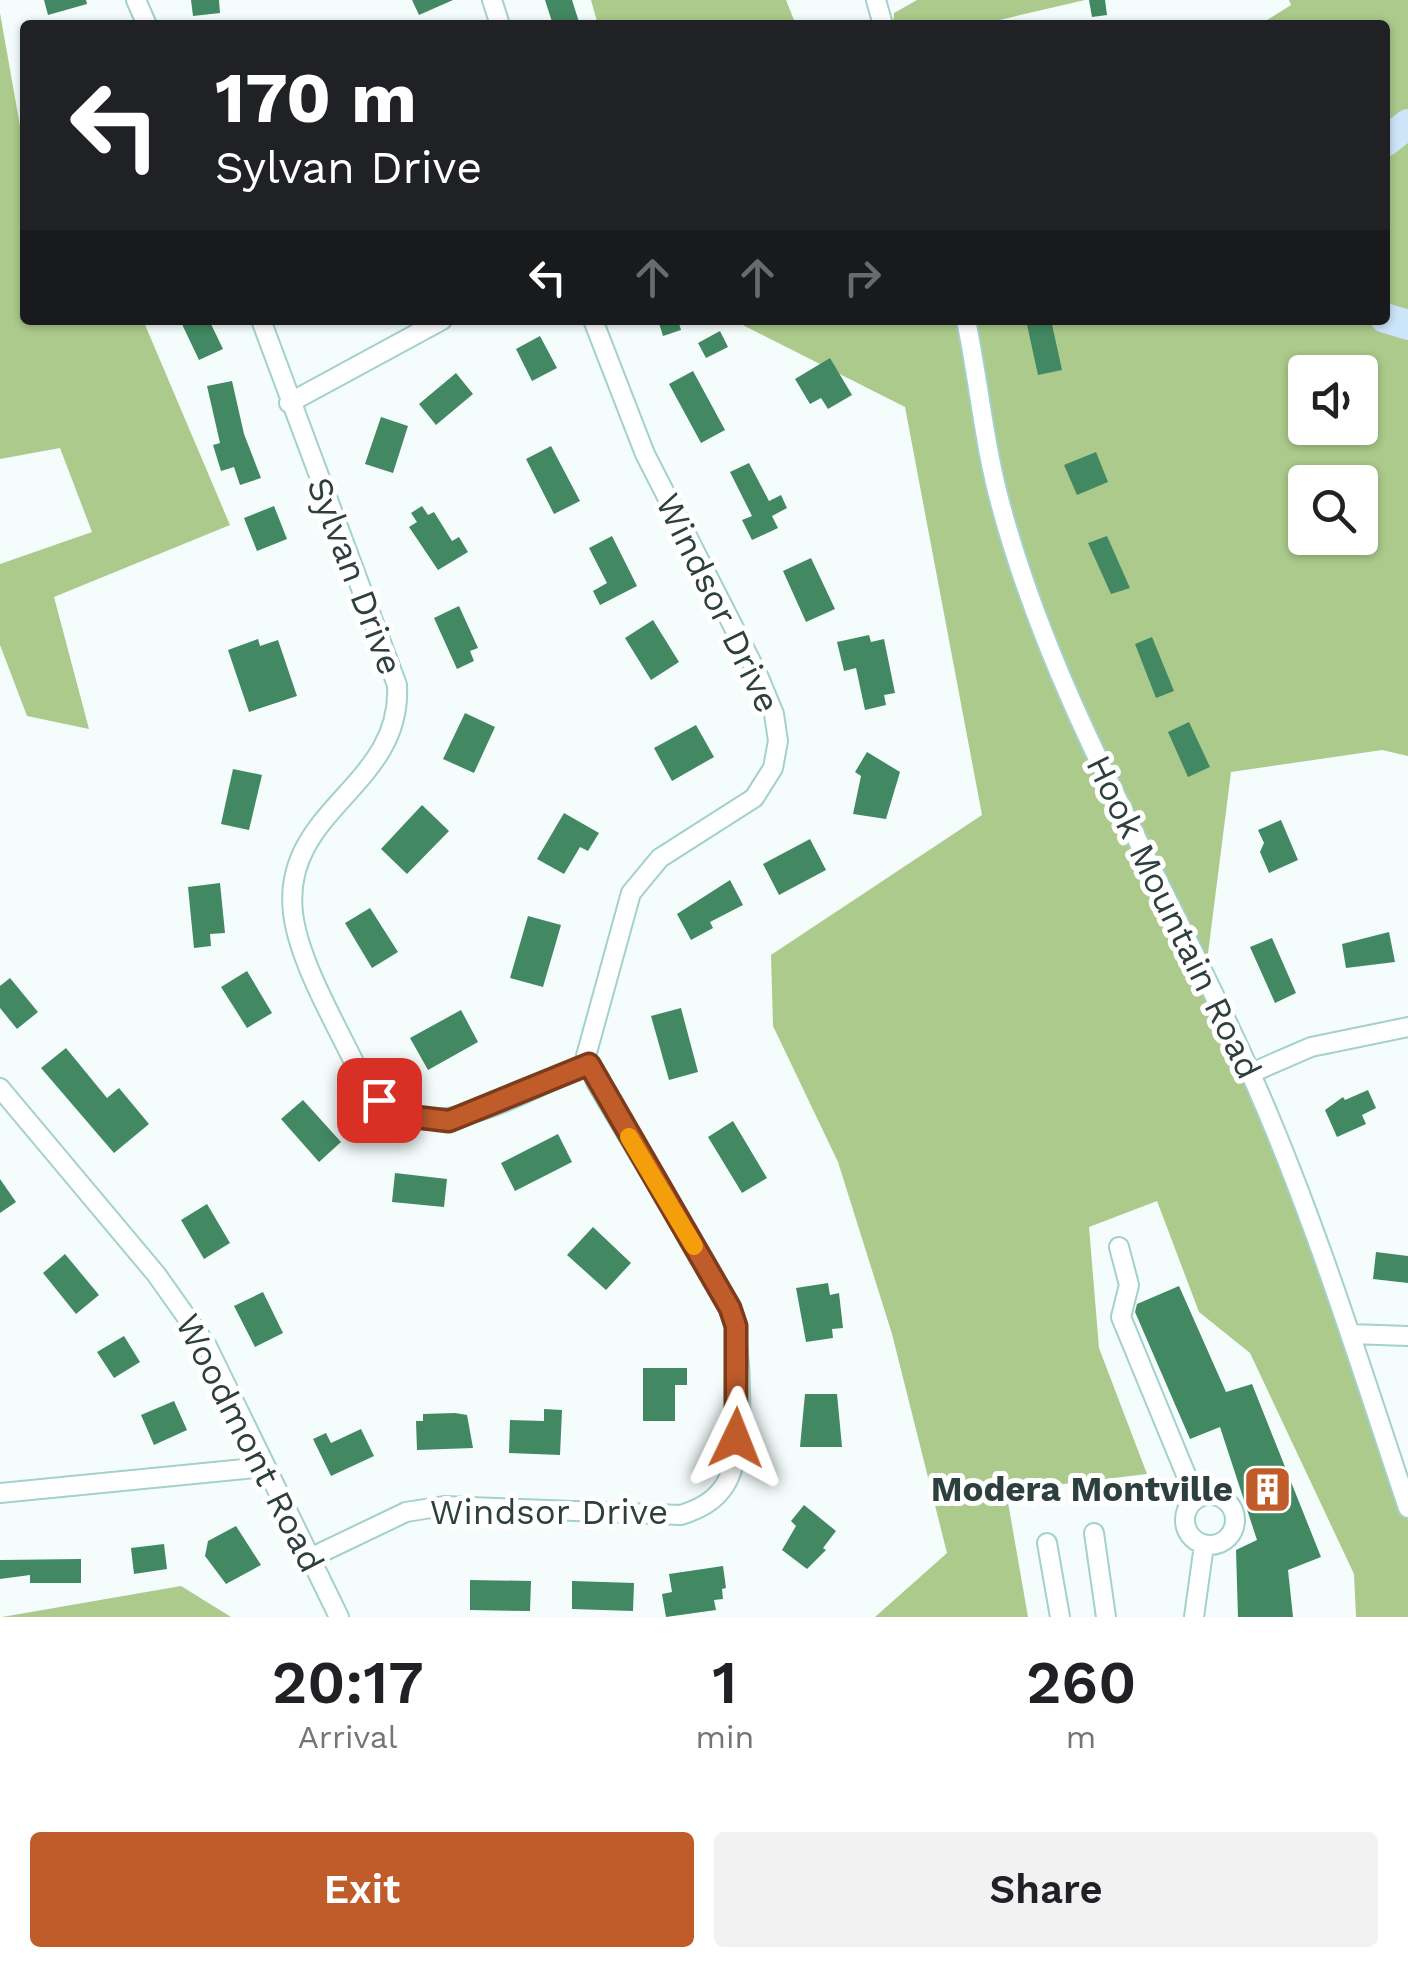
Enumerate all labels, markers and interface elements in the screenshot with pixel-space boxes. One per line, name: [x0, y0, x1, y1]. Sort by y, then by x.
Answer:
text: 170 m: [215, 57, 417, 139]
icon: left: [50, 60, 180, 190]
text: Sylvan Drive: [215, 141, 482, 194]
icon: left: [520, 250, 575, 305]
icon: ahead: [625, 250, 680, 305]
icon: ahead: [730, 250, 785, 305]
icon: right: [835, 250, 890, 305]
map controls: [1288, 355, 1378, 555]
button: sound: [1288, 355, 1378, 445]
button: search: [1288, 465, 1378, 555]
street label: Sylvan Drive: [298, 471, 412, 681]
street label: Windsor Drive: [647, 487, 789, 719]
street label: Hook Mountain Road: [1077, 748, 1271, 1086]
pin: [337, 1058, 422, 1143]
icon: arrive: [352, 1073, 407, 1128]
street label: Woodmont Road: [167, 1307, 333, 1579]
position arrow: [684, 1386, 788, 1490]
building icon: Modera Montville: [1242, 1463, 1294, 1515]
place label: Modera Montville: [931, 1468, 1233, 1510]
street label: Windsor Drive: [430, 1491, 668, 1533]
text: 20:17: [272, 1647, 424, 1718]
text: 1: [712, 1647, 737, 1718]
text: 260: [1026, 1647, 1136, 1718]
text: Arrival: [298, 1718, 398, 1756]
text: min: [695, 1718, 754, 1756]
text: m: [1066, 1718, 1096, 1756]
button: Exit: [30, 1832, 694, 1947]
button: Share: [714, 1832, 1378, 1947]

